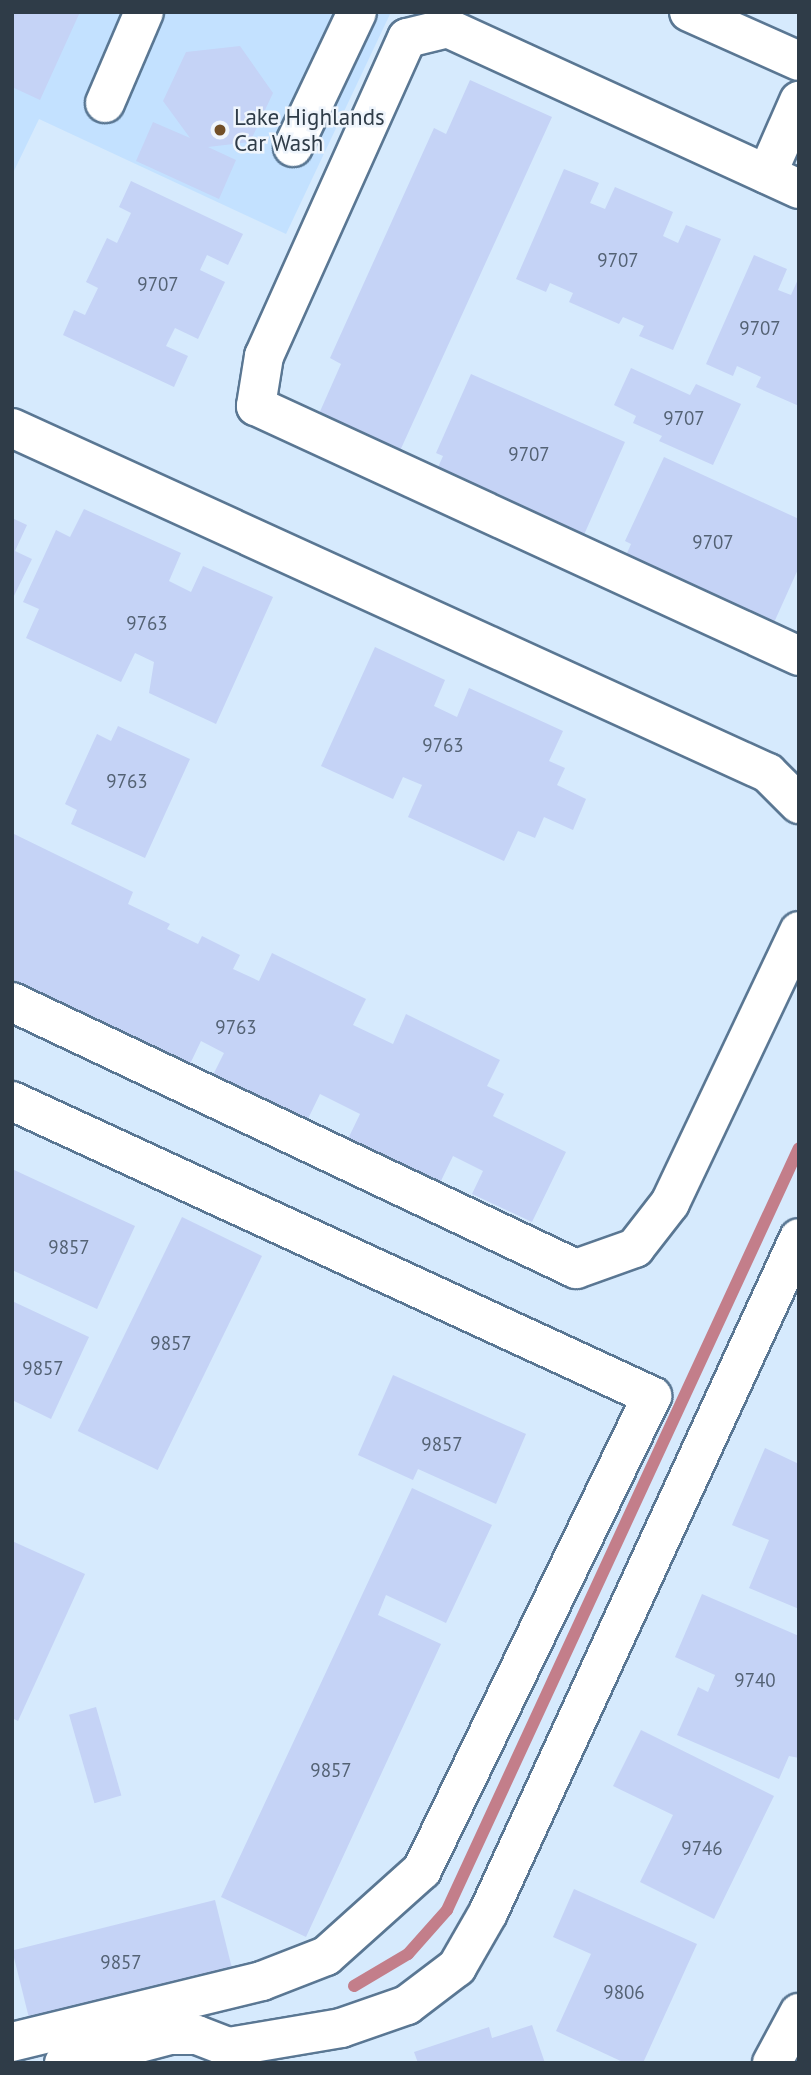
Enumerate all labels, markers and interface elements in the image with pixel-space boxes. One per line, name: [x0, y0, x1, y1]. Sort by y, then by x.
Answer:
place label: Lake Highlands Car Wash: [234, 103, 385, 157]
marker: Lake Highlands Car Wash: [212, 122, 228, 138]
house number: 9707: [597, 250, 639, 272]
house number: 9707: [137, 274, 179, 296]
house number: 9707: [739, 318, 781, 340]
house number: 9707: [663, 408, 705, 430]
house number: 9707: [508, 444, 550, 466]
house number: 9707: [692, 532, 734, 554]
house number: 9763: [126, 613, 168, 635]
house number: 9763: [422, 735, 464, 757]
house number: 9763: [106, 771, 148, 793]
house number: 9763: [215, 1017, 257, 1039]
house number: 9857: [48, 1237, 90, 1259]
house number: 9857: [150, 1333, 192, 1355]
house number: 9857: [22, 1358, 64, 1380]
house number: 9857: [421, 1434, 463, 1456]
house number: 9740: [734, 1670, 776, 1692]
house number: 9857: [310, 1760, 352, 1782]
house number: 9746: [681, 1838, 723, 1860]
house number: 9857: [100, 1952, 142, 1974]
house number: 9806: [603, 1982, 645, 2004]

